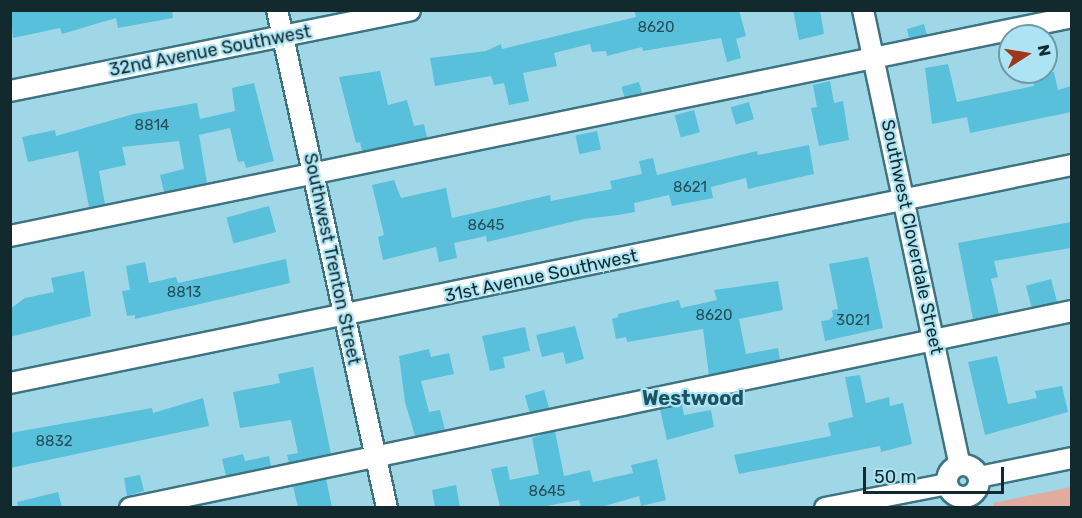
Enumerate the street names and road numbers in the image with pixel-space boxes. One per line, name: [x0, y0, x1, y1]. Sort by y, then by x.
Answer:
street label: 32nd Avenue Southwest: [107, 21, 313, 81]
street label: Southwest Cloverdale Street: [877, 118, 947, 356]
street label: Southwest Trenton Street: [299, 151, 365, 367]
street label: 31st Avenue Southwest: [442, 245, 640, 307]

